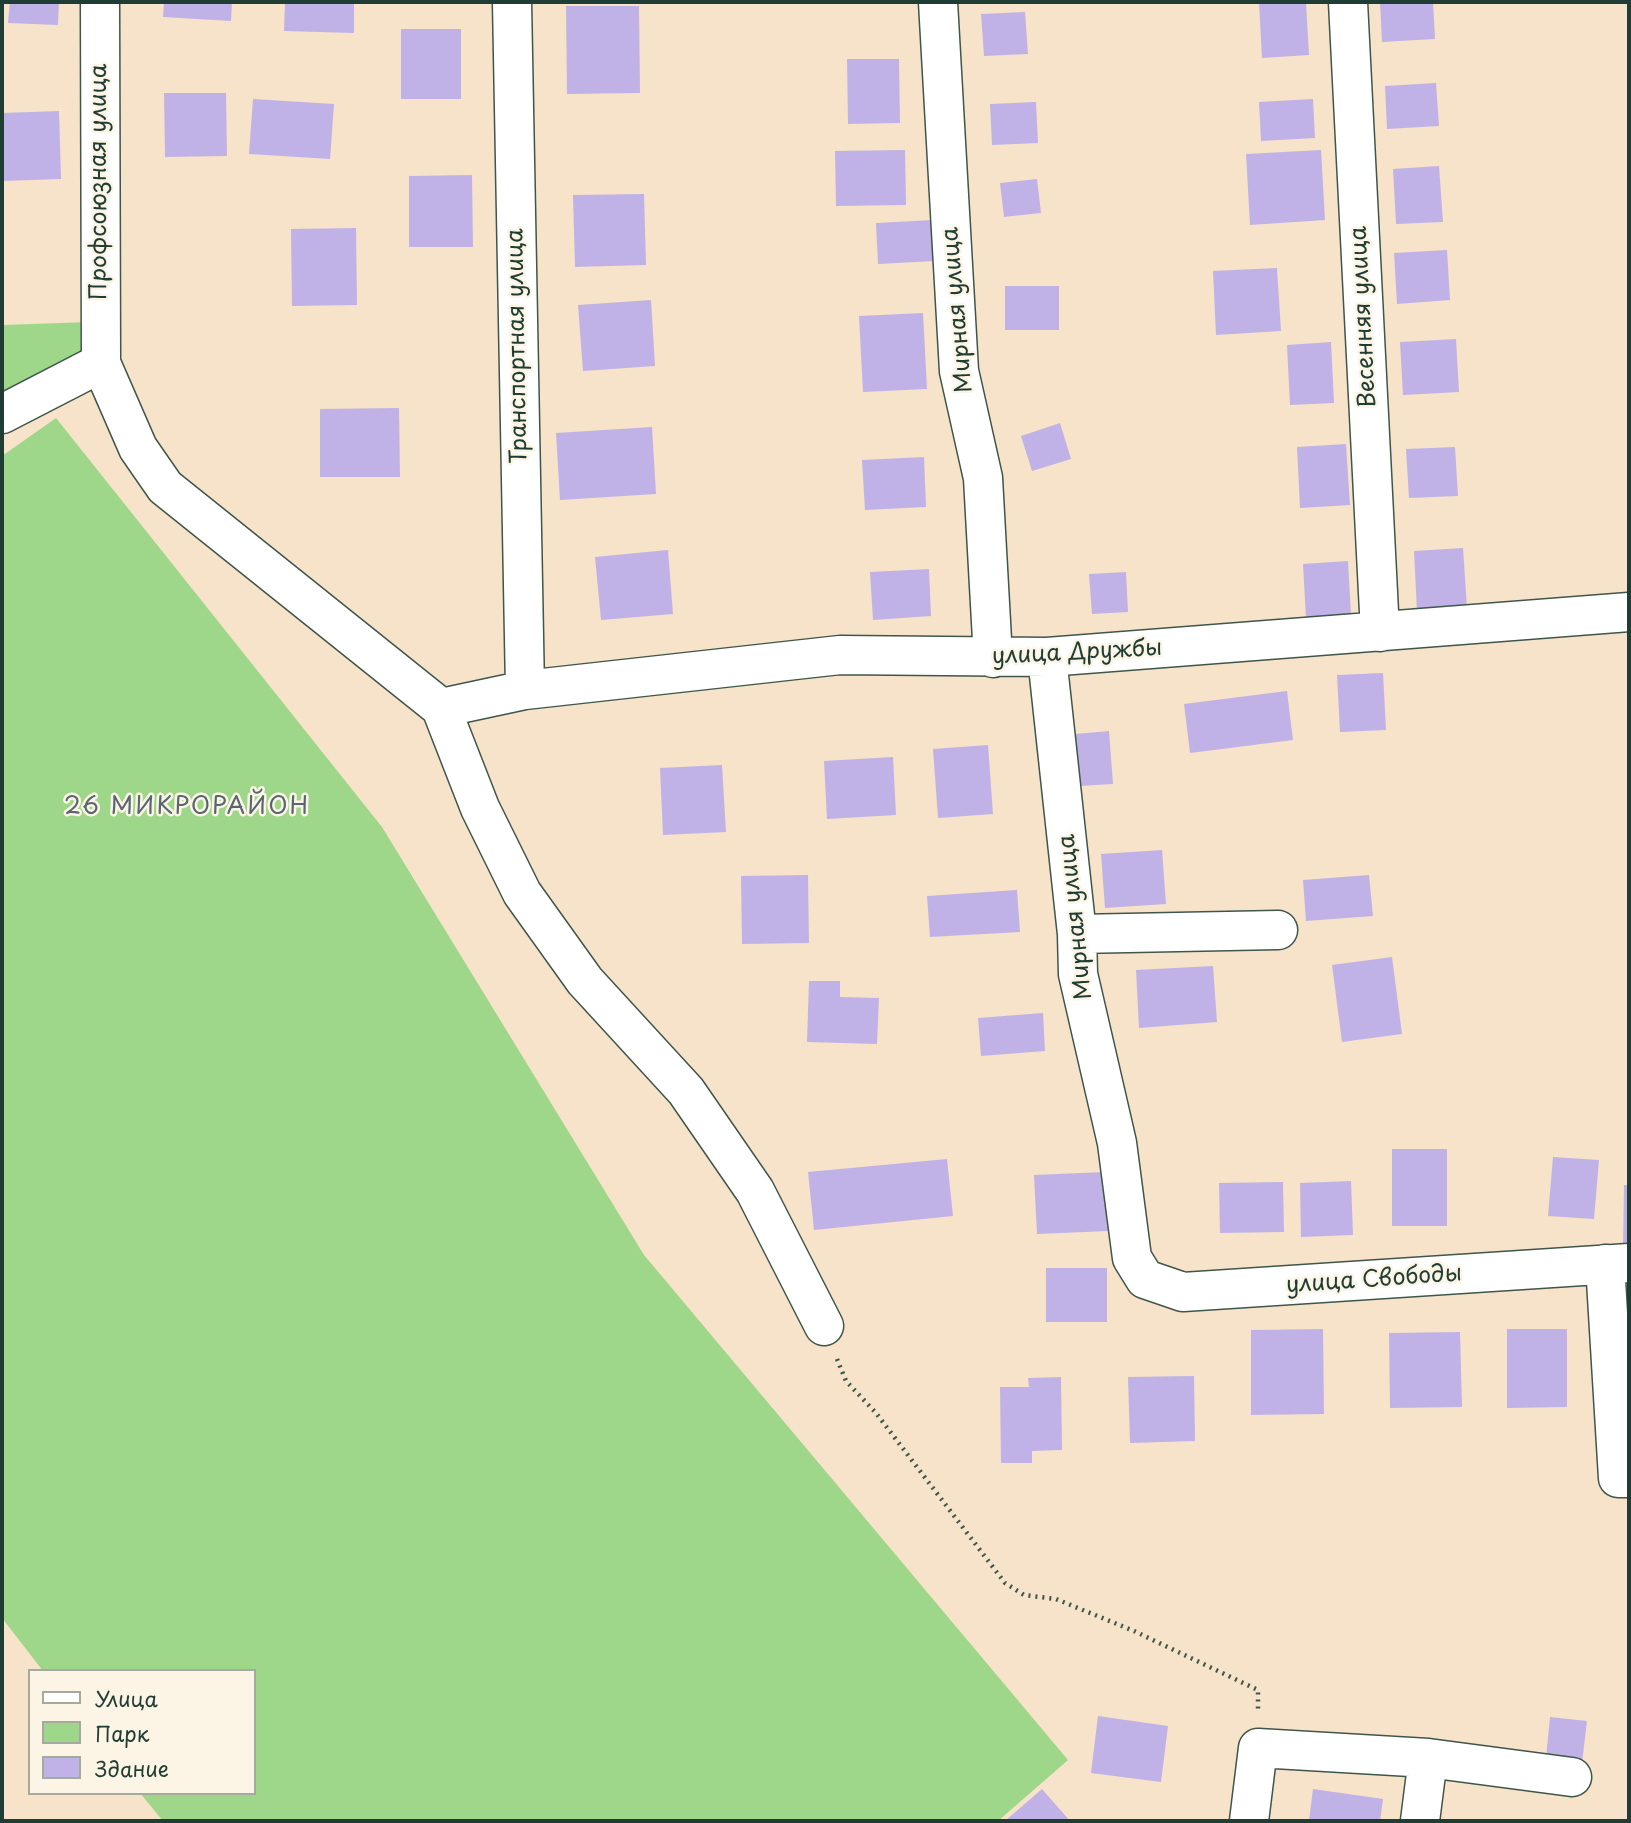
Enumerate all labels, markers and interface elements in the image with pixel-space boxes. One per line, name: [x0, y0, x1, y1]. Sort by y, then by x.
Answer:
street label: Профсоюзная улица: [86, 64, 114, 300]
street label: Мирная улица: [937, 226, 979, 394]
street label: Весенняя улица: [1345, 226, 1383, 408]
street label: Транспортная улица: [502, 228, 534, 464]
street label: улица Дружбы: [991, 635, 1163, 671]
district label: 26 МИКРОРАЙОН: [65, 793, 309, 821]
street label: Мирная улица: [1054, 833, 1098, 1001]
street label: улица Свободы: [1285, 1260, 1463, 1300]
legend: [28, 1669, 256, 1795]
text: Улица: [95, 1682, 158, 1714]
text: Парк: [95, 1717, 149, 1749]
text: Здание: [95, 1752, 169, 1784]

